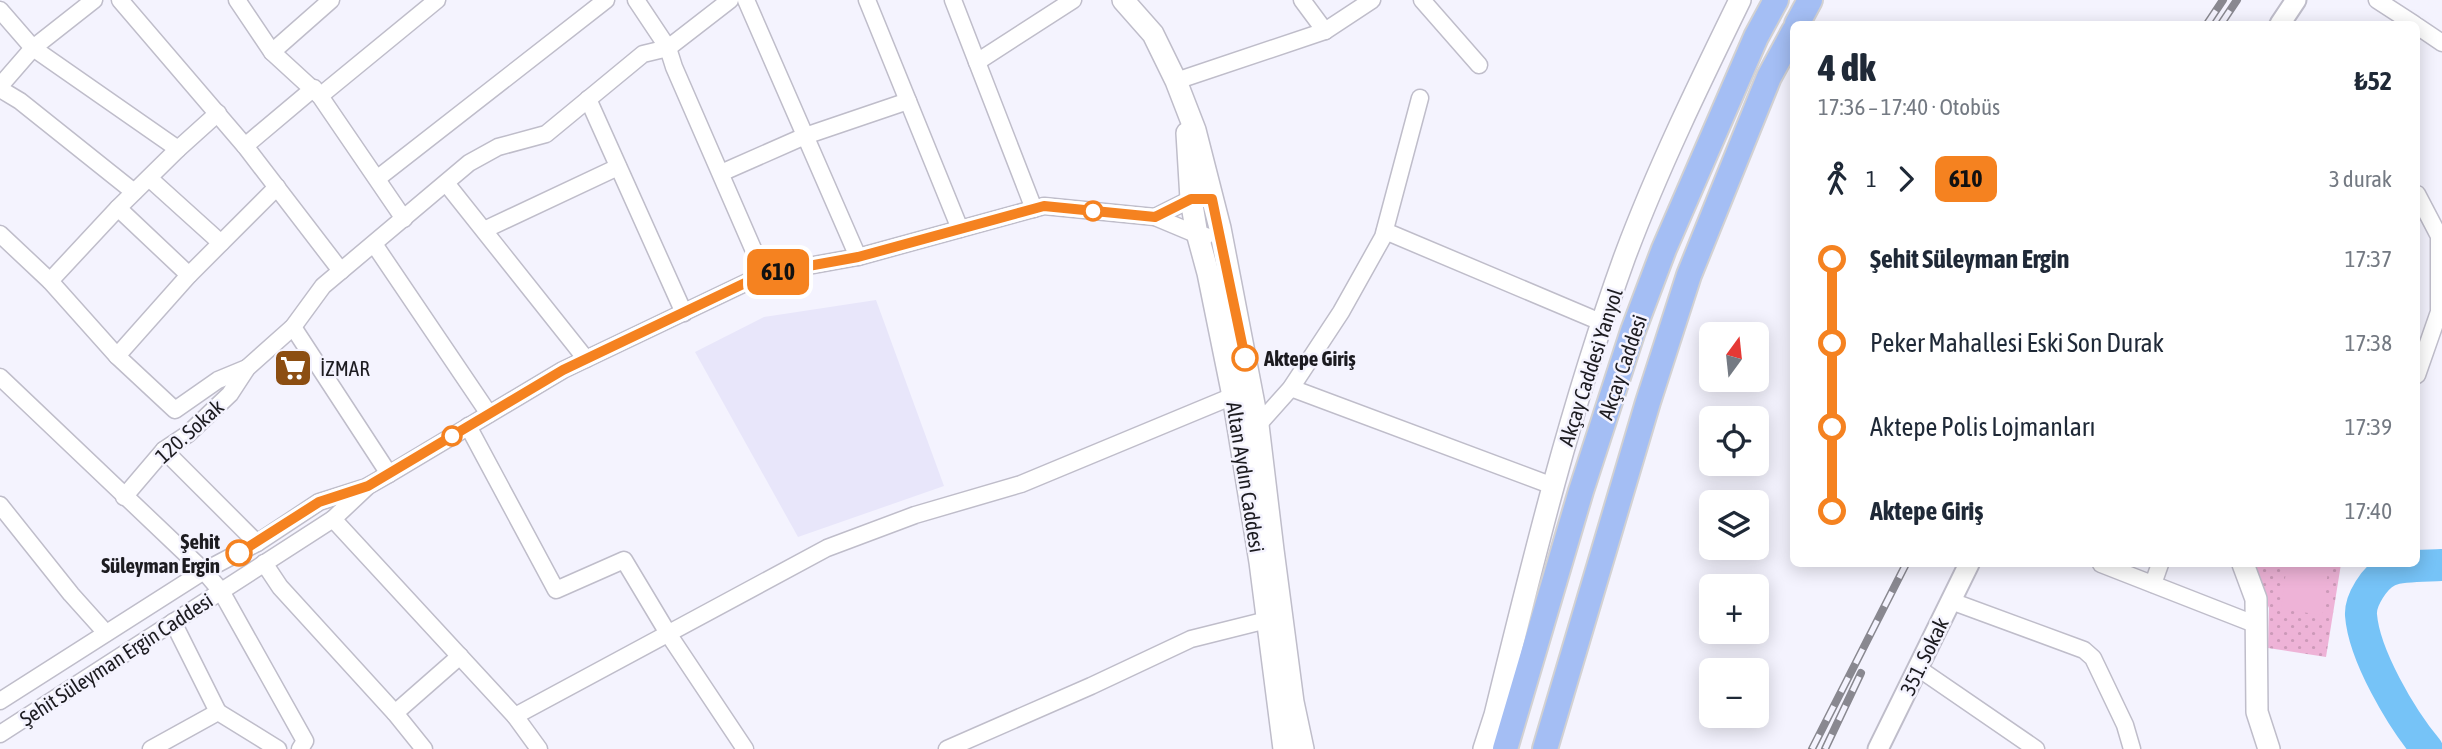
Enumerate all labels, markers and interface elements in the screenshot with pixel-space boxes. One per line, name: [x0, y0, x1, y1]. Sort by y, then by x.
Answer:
text: 4 dk: [1818, 46, 1876, 89]
text: ₺52: [2355, 66, 2392, 96]
text: 17:36 – 17:40 · Otobüs: [1818, 94, 2000, 120]
icon: walk: [1818, 160, 1856, 198]
icon: forward: [1887, 160, 1925, 198]
text: 610: [1949, 165, 1983, 192]
text: 1: [1866, 166, 1877, 192]
text: 3 durak: [2329, 166, 2392, 192]
unlabelled marker: [1083, 201, 1103, 221]
text: Şehit Süleyman Ergin: [1870, 244, 2069, 274]
text: 17:37: [2345, 246, 2392, 272]
line badge: 610: [738, 249, 818, 295]
text: 610: [761, 258, 795, 285]
street label: Akçay Caddesi Yanyol: [1553, 285, 1627, 449]
street label: Akçay Caddesi: [1592, 311, 1652, 423]
north arrow: [1699, 322, 1769, 392]
map controls: [1699, 322, 1769, 728]
text: Peker Mahallesi Eski Son Durak: [1870, 328, 2164, 358]
text: 17:38: [2345, 330, 2392, 356]
marker: Aktepe Giriş: [1232, 345, 1258, 371]
place label: Aktepe Giriş: [1263, 346, 1356, 370]
supermarket icon: İZMAR: [272, 347, 314, 389]
place label: İZMAR: [320, 356, 370, 380]
street label: 120. Sokak: [150, 394, 228, 468]
street label: Altan Aydın Caddesi: [1222, 400, 1270, 554]
button: locate: [1699, 406, 1769, 476]
text: Aktepe Polis Lojmanları: [1870, 412, 2096, 442]
text: 17:39: [2345, 414, 2392, 440]
unlabelled marker: [442, 426, 462, 446]
button: layers: [1699, 490, 1769, 560]
text: Aktepe Giriş: [1870, 496, 1984, 526]
text: 17:40: [2345, 498, 2392, 524]
place label: Şehit Süleyman Ergin: [101, 529, 220, 577]
marker: Şehit Süleyman Ergin: [226, 540, 252, 566]
button: +: [1699, 574, 1769, 644]
street label: Şehit Süleyman Ergin Caddesi: [15, 588, 217, 730]
street label: 351. Sokak: [1895, 613, 1953, 699]
button: −: [1699, 658, 1769, 728]

